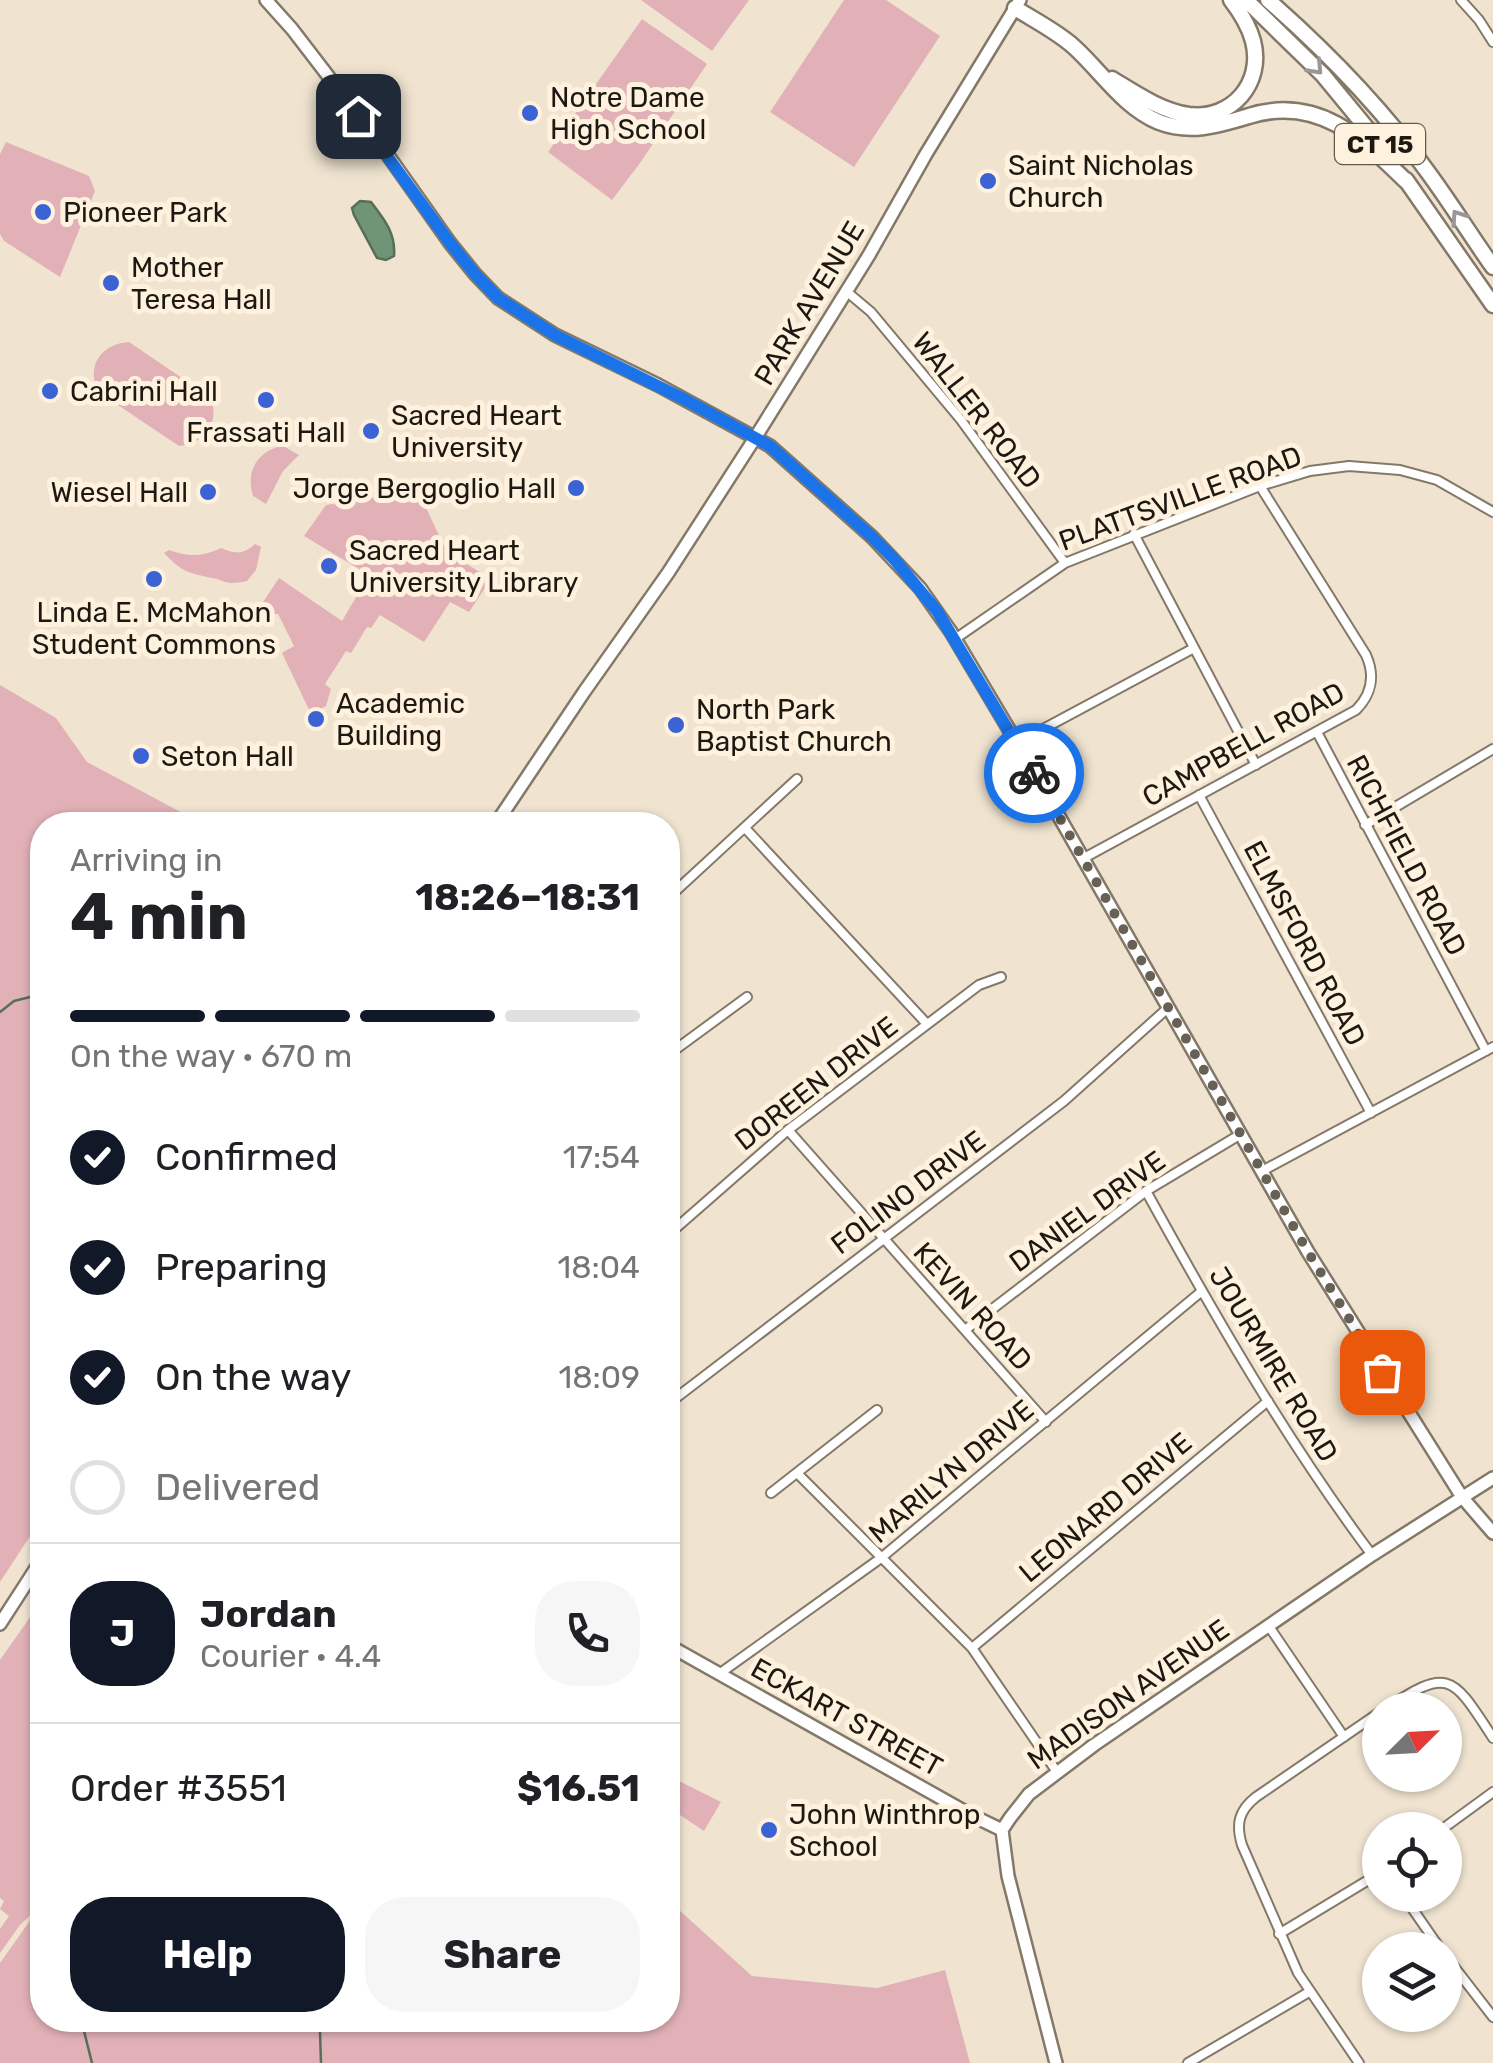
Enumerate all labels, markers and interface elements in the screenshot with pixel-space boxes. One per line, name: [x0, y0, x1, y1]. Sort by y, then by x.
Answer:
one-way arrow: [1304, 56, 1322, 75]
pin: [316, 74, 401, 159]
place label: Notre Dame High School: [550, 81, 706, 146]
icon: home: [331, 89, 386, 144]
marker: Notre Dame High School: [519, 102, 541, 124]
road number: CT 15: [1335, 124, 1425, 164]
place label: Saint Nicholas Church: [1008, 149, 1194, 214]
marker: Saint Nicholas Church: [977, 170, 999, 192]
place label: Pioneer Park: [63, 196, 228, 229]
marker: Pioneer Park: [32, 201, 54, 223]
one-way arrow: [1452, 209, 1471, 227]
street label: PARK AVENUE: [748, 215, 871, 391]
place label: Mother Teresa Hall: [131, 251, 272, 316]
marker: Mother Teresa Hall: [100, 272, 122, 294]
street label: WALLER ROAD: [905, 326, 1048, 495]
place label: Cabrini Hall: [70, 375, 218, 408]
marker: Cabrini Hall: [39, 380, 61, 402]
marker: Frassati Hall: [255, 389, 277, 411]
place label: Sacred Heart University: [391, 399, 562, 464]
place label: Frassati Hall: [186, 416, 346, 449]
marker: Sacred Heart University: [360, 420, 382, 442]
street label: PLATTSVILLE ROAD: [1054, 439, 1306, 558]
place label: Jorge Bergoglio Hall: [293, 472, 556, 505]
place label: Wiesel Hall: [50, 476, 188, 509]
marker: Jorge Bergoglio Hall: [565, 477, 587, 499]
marker: Wiesel Hall: [197, 481, 219, 503]
place label: Sacred Heart University Library: [349, 534, 578, 599]
marker: Sacred Heart University Library: [318, 555, 340, 577]
marker: Linda E. McMahon Student Commons: [143, 568, 165, 590]
place label: Linda E. McMahon Student Commons: [32, 596, 276, 661]
street label: CAMPBELL ROAD: [1137, 675, 1350, 814]
place label: Academic Building: [336, 687, 465, 752]
place label: North Park Baptist Church: [696, 693, 892, 758]
marker: Academic Building: [305, 708, 327, 730]
marker: North Park Baptist Church: [665, 714, 687, 736]
courier: [984, 723, 1084, 823]
place label: Seton Hall: [161, 740, 294, 773]
marker: Seton Hall: [130, 745, 152, 767]
icon: bike: [1007, 746, 1062, 801]
street label: RICHFIELD ROAD: [1340, 749, 1473, 961]
street label: ELMSFORD ROAD: [1237, 835, 1372, 1051]
text: Arriving in: [70, 841, 222, 879]
text: 18:26–18:31: [415, 874, 640, 920]
text: 4 min: [70, 878, 248, 955]
street label: DOREEN DRIVE: [728, 1010, 904, 1157]
text: On the way · 670 m: [70, 1037, 352, 1075]
street label: FOLINO DRIVE: [825, 1124, 992, 1261]
icon: check: [70, 1130, 125, 1185]
text: Confirmed: [155, 1134, 338, 1180]
text: 17:54: [563, 1138, 640, 1176]
street label: DANIEL DRIVE: [1003, 1144, 1172, 1279]
street label: KEVIN ROAD: [907, 1236, 1039, 1377]
icon: check: [70, 1240, 125, 1295]
text: Preparing: [155, 1244, 328, 1290]
text: 18:04: [558, 1248, 640, 1286]
street label: JOURMIRE ROAD: [1202, 1261, 1345, 1468]
pin: [1340, 1330, 1425, 1415]
icon: bag: [1355, 1345, 1410, 1400]
icon: check: [70, 1350, 125, 1405]
text: On the way: [155, 1354, 351, 1400]
text: 18:09: [558, 1358, 640, 1396]
street label: MARILYN DRIVE: [862, 1393, 1040, 1550]
street label: LEONARD DRIVE: [1012, 1426, 1198, 1589]
text: Delivered: [155, 1464, 320, 1510]
button: phone: [535, 1581, 640, 1686]
text: Jordan: [200, 1591, 337, 1637]
text: J: [110, 1610, 135, 1656]
street label: MADISON AVENUE: [1021, 1612, 1235, 1776]
text: Courier · 4.4: [200, 1637, 381, 1675]
street label: ECKART STREET: [745, 1651, 948, 1784]
north arrow: [1362, 1692, 1462, 1792]
map controls: [1362, 1692, 1462, 2032]
text: Order #3551: [70, 1765, 287, 1811]
text: $16.51: [517, 1765, 640, 1811]
place label: John Winthrop School: [789, 1798, 980, 1863]
button: locate: [1362, 1812, 1462, 1912]
marker: John Winthrop School: [758, 1819, 780, 1841]
button: Help: [70, 1897, 345, 2012]
button: Share: [365, 1897, 640, 2012]
button: layers: [1362, 1932, 1462, 2032]

